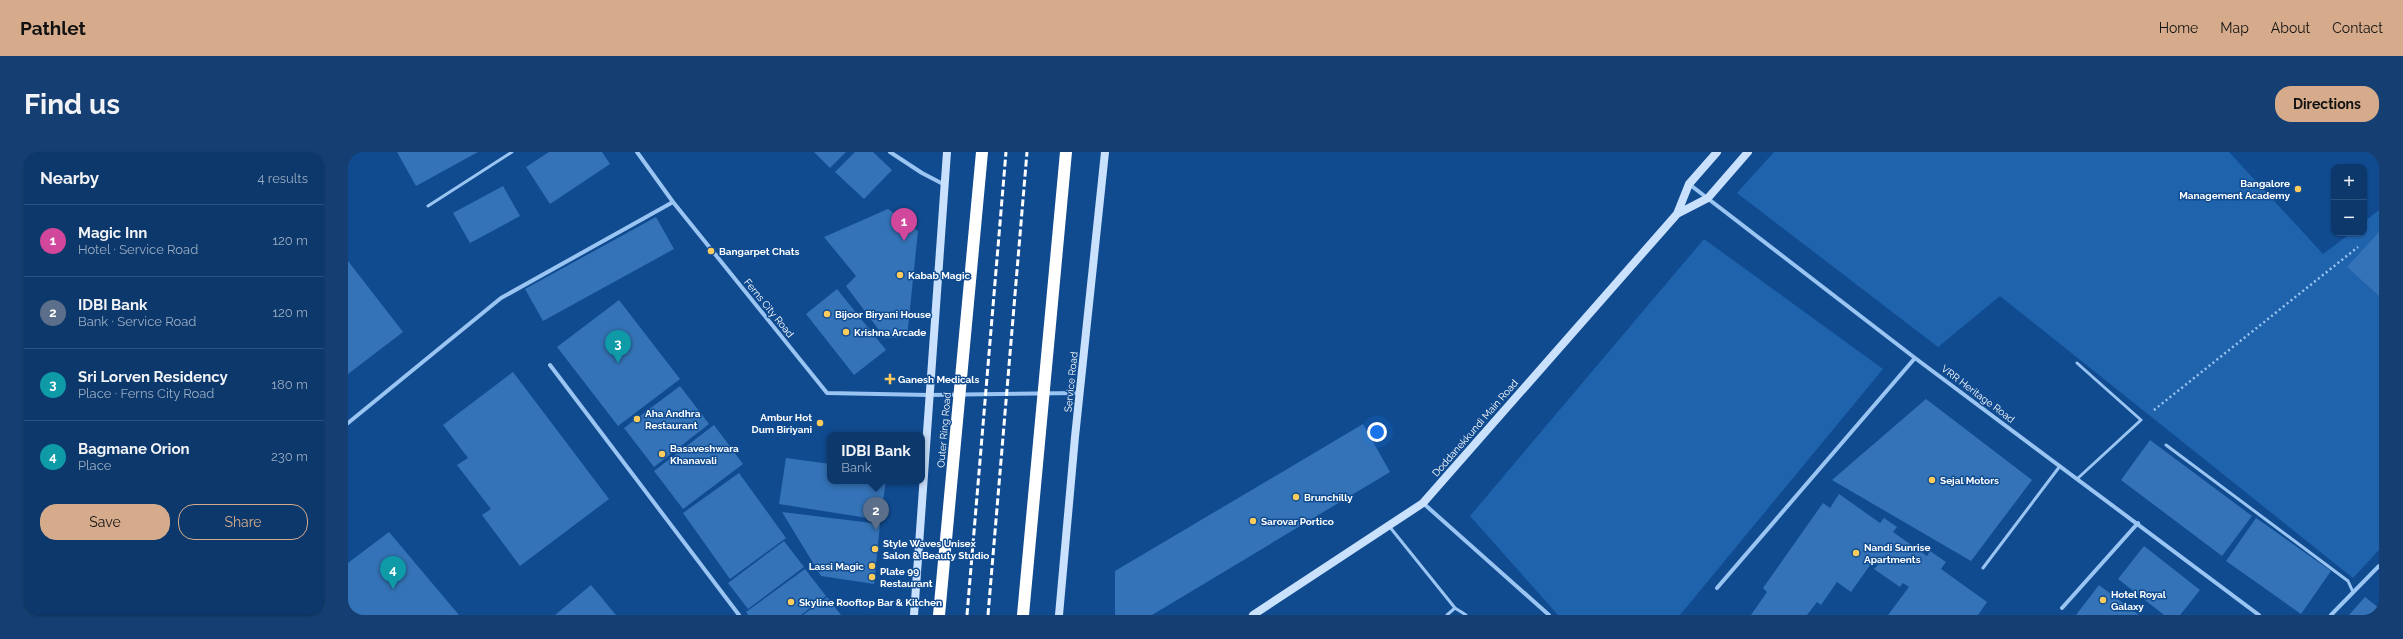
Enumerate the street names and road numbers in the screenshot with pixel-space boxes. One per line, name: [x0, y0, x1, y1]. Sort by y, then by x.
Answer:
street label: Ferns City Road: [742, 276, 796, 340]
street label: Service Road: [1062, 351, 1080, 413]
street label: VRR Heritage Road: [1939, 363, 2017, 425]
street label: Doddanekkundi Main Road: [1430, 377, 1520, 479]
street label: Outer Ring Road: [935, 392, 953, 468]

